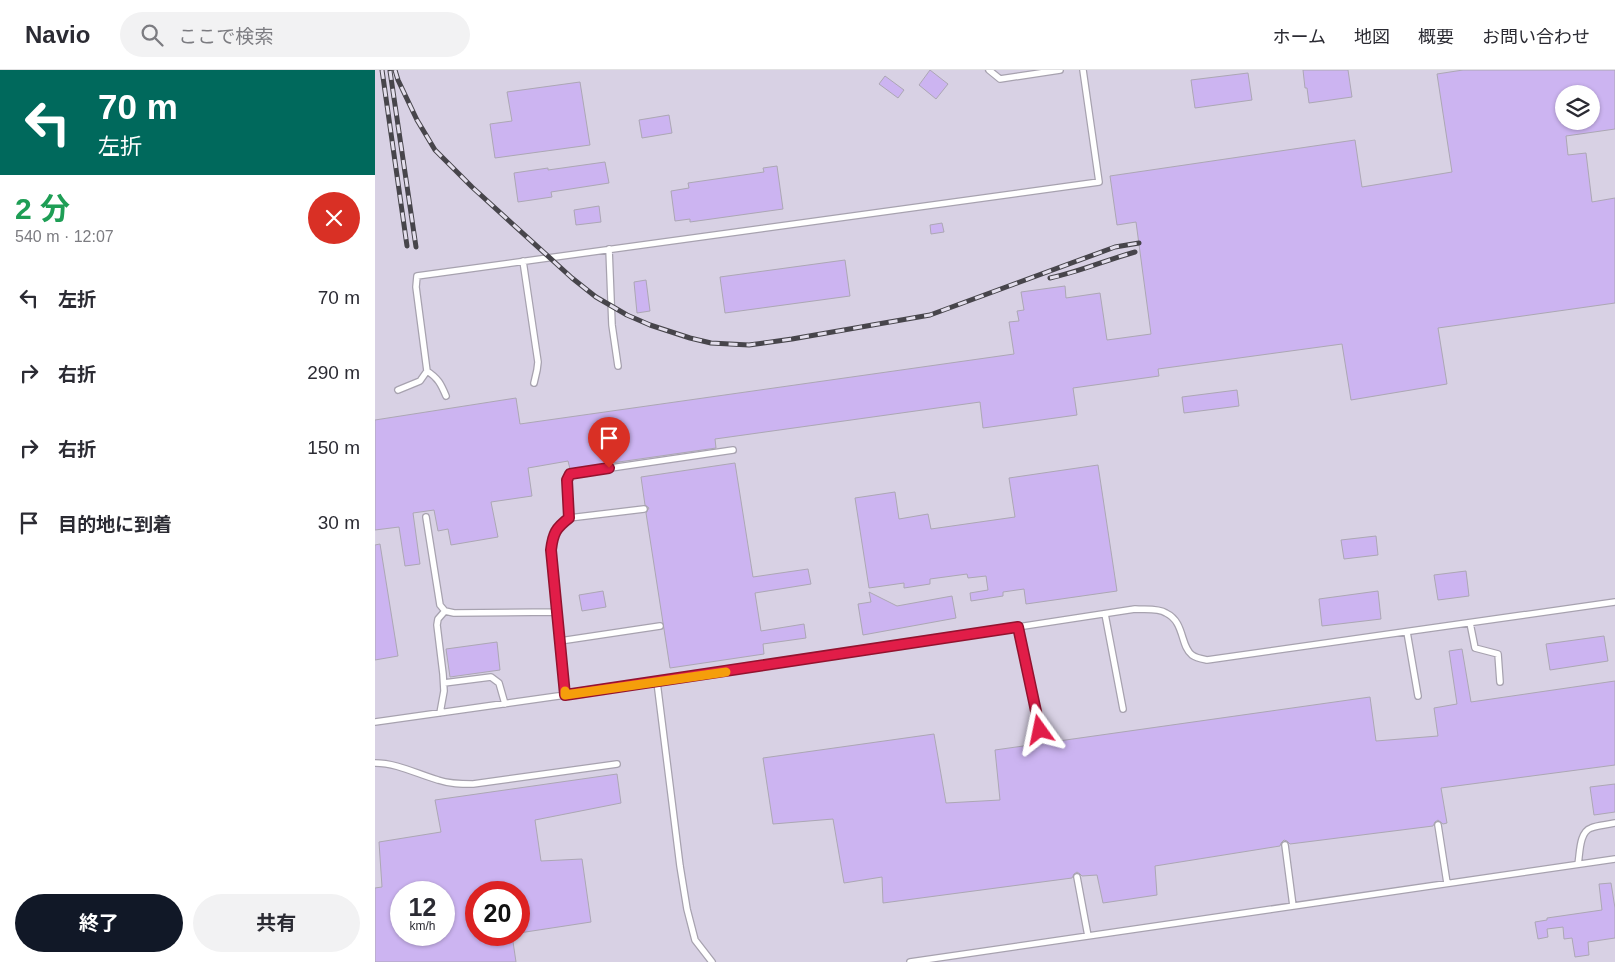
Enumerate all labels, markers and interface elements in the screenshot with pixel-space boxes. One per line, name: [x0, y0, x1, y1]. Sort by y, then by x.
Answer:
search box: [120, 12, 470, 57]
text: Navio: [25, 21, 90, 48]
icon: search: [138, 21, 166, 49]
text: ここで検索: [178, 26, 273, 47]
text: ホーム: [1273, 27, 1326, 47]
text: 地図: [1354, 27, 1390, 47]
text: 概要: [1418, 27, 1454, 47]
text: お問い合わせ: [1482, 27, 1590, 47]
map controls: [1555, 85, 1600, 130]
button: layers: [1555, 85, 1600, 130]
text: 70 m: [98, 87, 178, 126]
icon: left: [15, 90, 80, 155]
text: 左折: [98, 134, 142, 159]
text: 2 分: [15, 192, 70, 225]
button: close: [308, 192, 360, 244]
text: 540 m · 12:07: [15, 228, 114, 245]
icon: left: [15, 284, 43, 312]
text: 70 m: [318, 287, 360, 308]
text: 左折: [58, 289, 96, 310]
icon: right: [15, 359, 43, 387]
text: 290 m: [307, 362, 360, 383]
text: 右折: [58, 364, 96, 385]
pin: [588, 417, 630, 468]
icon: arrive: [595, 424, 623, 452]
icon: right: [15, 434, 43, 462]
text: 150 m: [307, 437, 360, 458]
text: 右折: [58, 439, 96, 460]
icon: arrive: [15, 509, 43, 537]
text: 30 m: [318, 512, 360, 533]
text: 目的地に到着: [58, 514, 172, 535]
position arrow: [1013, 703, 1065, 755]
speed limit sign: 20: [465, 881, 530, 946]
text: 12: [409, 893, 436, 921]
button: 終了: [15, 894, 183, 952]
button: 共有: [193, 894, 360, 952]
text: km/h: [409, 919, 436, 933]

